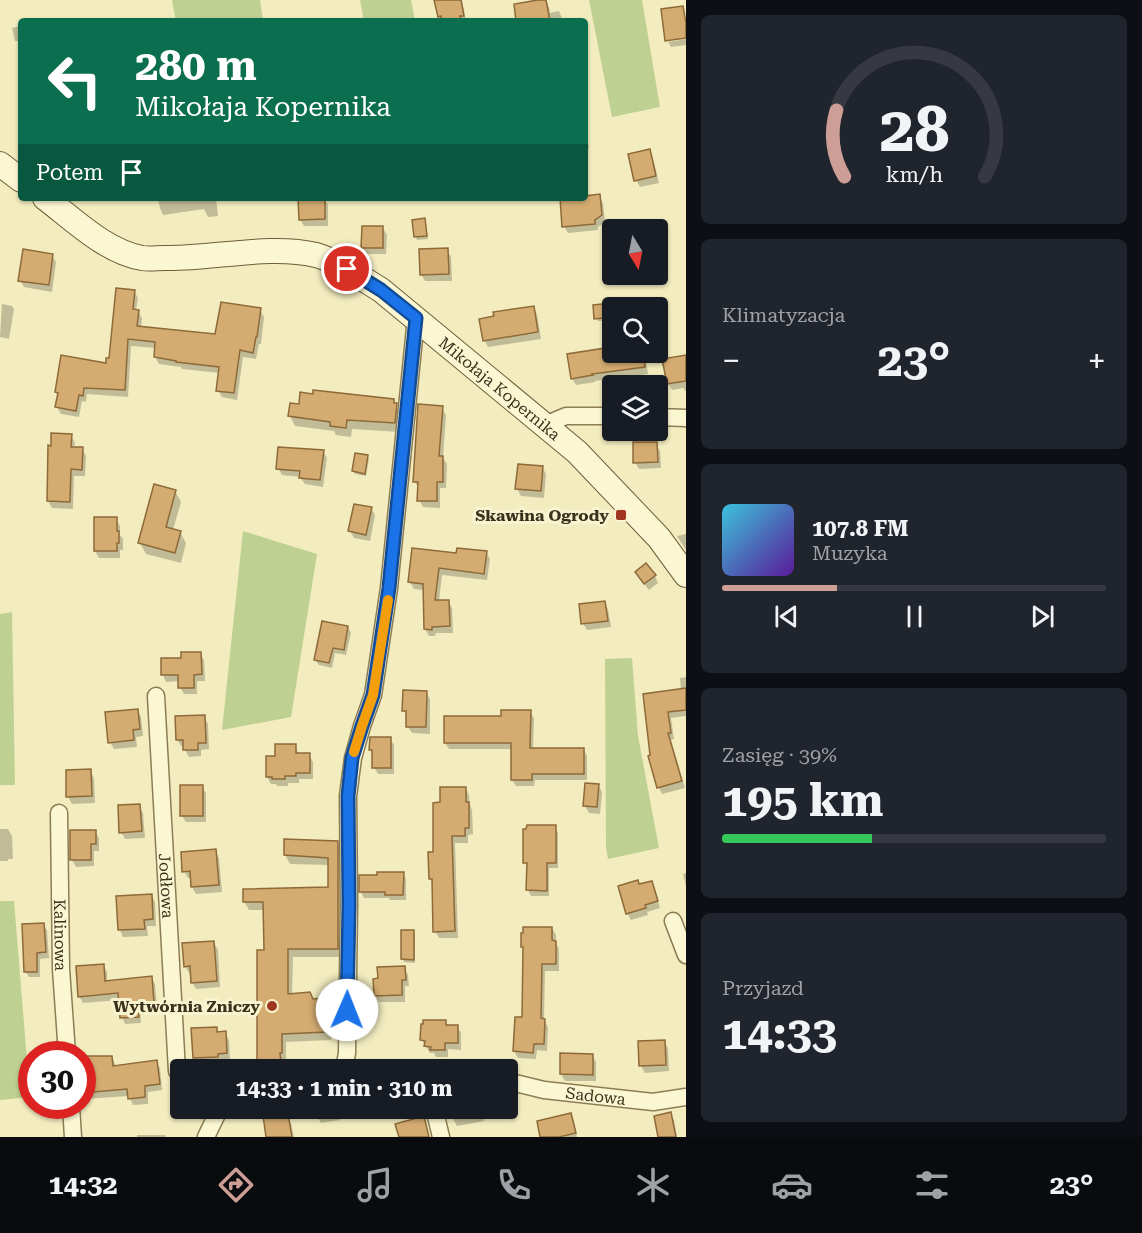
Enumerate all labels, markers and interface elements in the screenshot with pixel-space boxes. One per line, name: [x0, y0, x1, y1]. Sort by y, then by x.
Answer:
text: 280 m: [135, 41, 257, 90]
icon: left: [36, 42, 114, 120]
text: Mikołaja Kopernika: [135, 91, 391, 123]
text: 28: [879, 93, 949, 166]
icon: arrive: [115, 156, 148, 189]
text: Potem: [36, 160, 103, 185]
text: km/h: [885, 162, 943, 187]
north arrow: [602, 219, 668, 285]
map controls: [602, 219, 668, 441]
pin: [321, 243, 372, 294]
icon: arrive: [330, 252, 363, 285]
button: search: [602, 297, 668, 363]
text: Klimatyzacja: [722, 303, 845, 327]
street label: Mikołaja Kopernika: [435, 333, 564, 444]
text: 23°: [878, 334, 950, 387]
text: −: [722, 341, 740, 380]
text: +: [1088, 341, 1106, 380]
button: layers: [602, 375, 668, 441]
place label: Skawina Ogrody: [475, 506, 609, 525]
marker: Skawina Ogrody: [614, 508, 628, 522]
text: 107.8 FM: [812, 516, 909, 541]
text: Muzyka: [812, 541, 888, 565]
icon: previous: [770, 600, 803, 633]
icon: pause: [898, 600, 931, 633]
icon: next: [1026, 600, 1059, 633]
text: Zasięg · 39%: [722, 743, 837, 767]
text: 195 km: [722, 774, 883, 827]
street label: Jodłowa: [155, 853, 177, 919]
street label: Kalinowa: [50, 899, 70, 971]
text: Przyjazd: [722, 976, 804, 1000]
position arrow: [315, 978, 379, 1042]
place label: Wytwórnia Zniczy: [113, 997, 260, 1016]
marker: Wytwórnia Zniczy: [265, 999, 279, 1013]
text: 14:33: [722, 1007, 837, 1060]
speed limit sign: 30: [18, 1041, 96, 1119]
text: 14:33 · 1 min · 310 m: [235, 1076, 453, 1101]
street label: Sadowa: [565, 1083, 627, 1109]
icon: directions: [215, 1164, 257, 1206]
icon: music: [354, 1164, 396, 1206]
icon: phone: [493, 1164, 535, 1206]
icon: climate: [632, 1164, 674, 1206]
icon: car: [771, 1164, 813, 1206]
icon: filters: [911, 1164, 953, 1206]
text: 14:32: [49, 1169, 118, 1201]
text: 23°: [1050, 1169, 1093, 1201]

